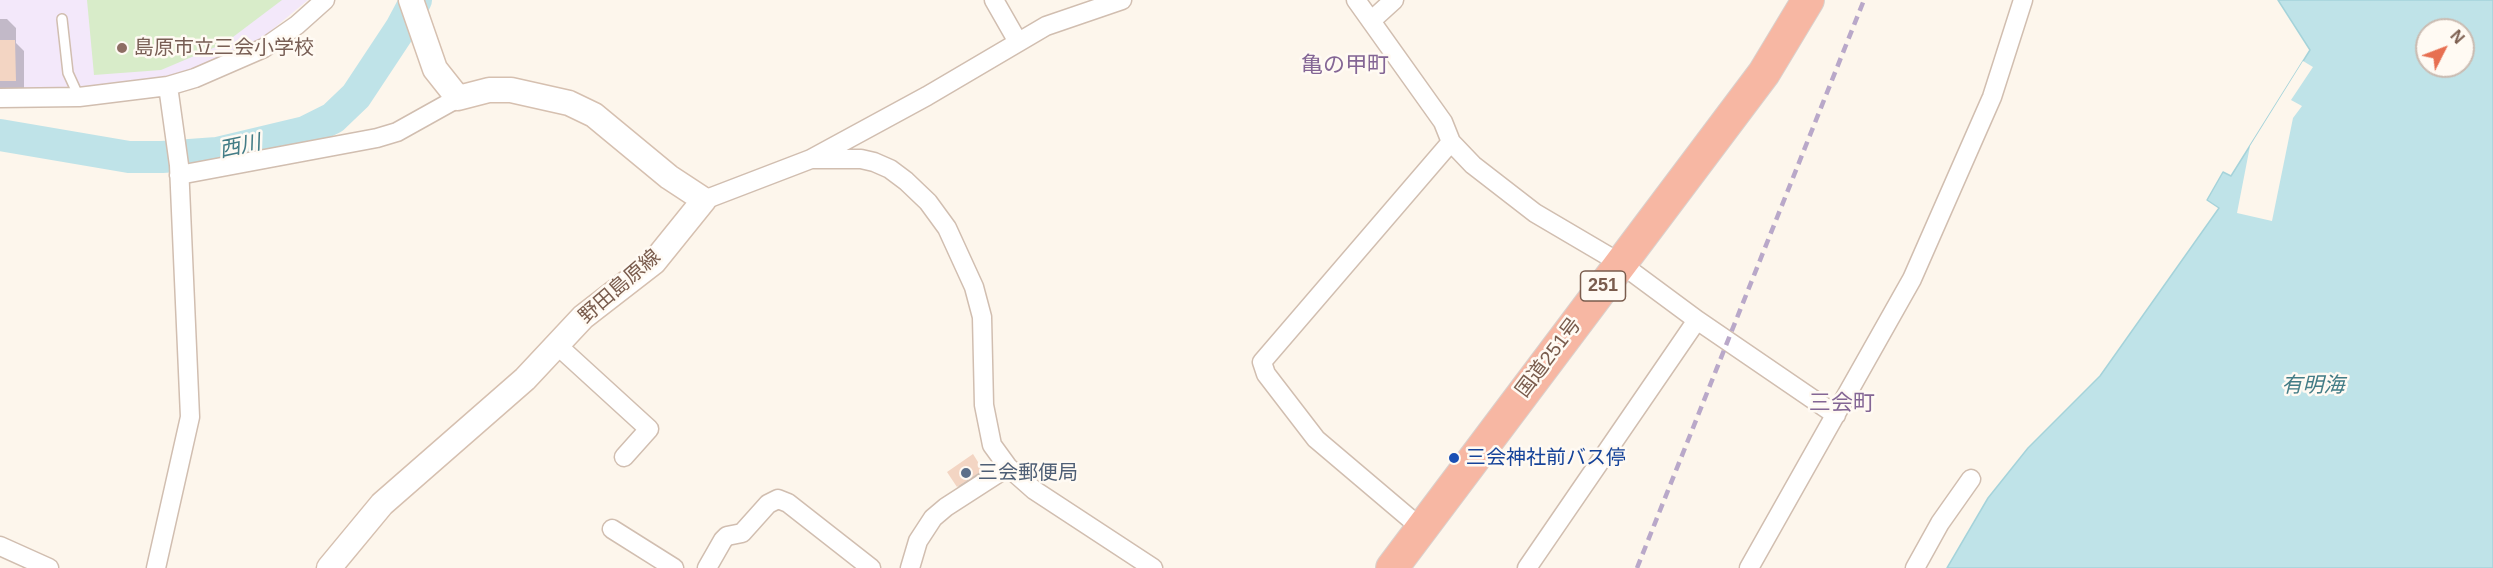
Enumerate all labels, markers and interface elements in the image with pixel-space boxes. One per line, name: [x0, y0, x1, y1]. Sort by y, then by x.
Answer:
north arrow: [2415, 18, 2475, 78]
text: N: [2447, 27, 2467, 47]
place label: 島原市立三会小学校: [134, 36, 314, 60]
marker: 島原市立三会小学校: [115, 41, 129, 55]
district label: 亀の甲町: [1301, 53, 1389, 79]
water label: 西川: [217, 130, 263, 164]
street label: 野田島原線: [574, 245, 666, 329]
road number: 251: [1580, 271, 1626, 301]
street label: 国道251号: [1511, 313, 1587, 403]
water label: 有明海: [2282, 373, 2344, 399]
district label: 三会町: [1809, 391, 1875, 417]
place label: 三会神社前バス停: [1466, 446, 1626, 470]
marker: 三会神社前バス停: [1447, 451, 1461, 465]
place label: 三会郵便局: [978, 461, 1078, 485]
marker: 三会郵便局: [959, 466, 973, 480]

